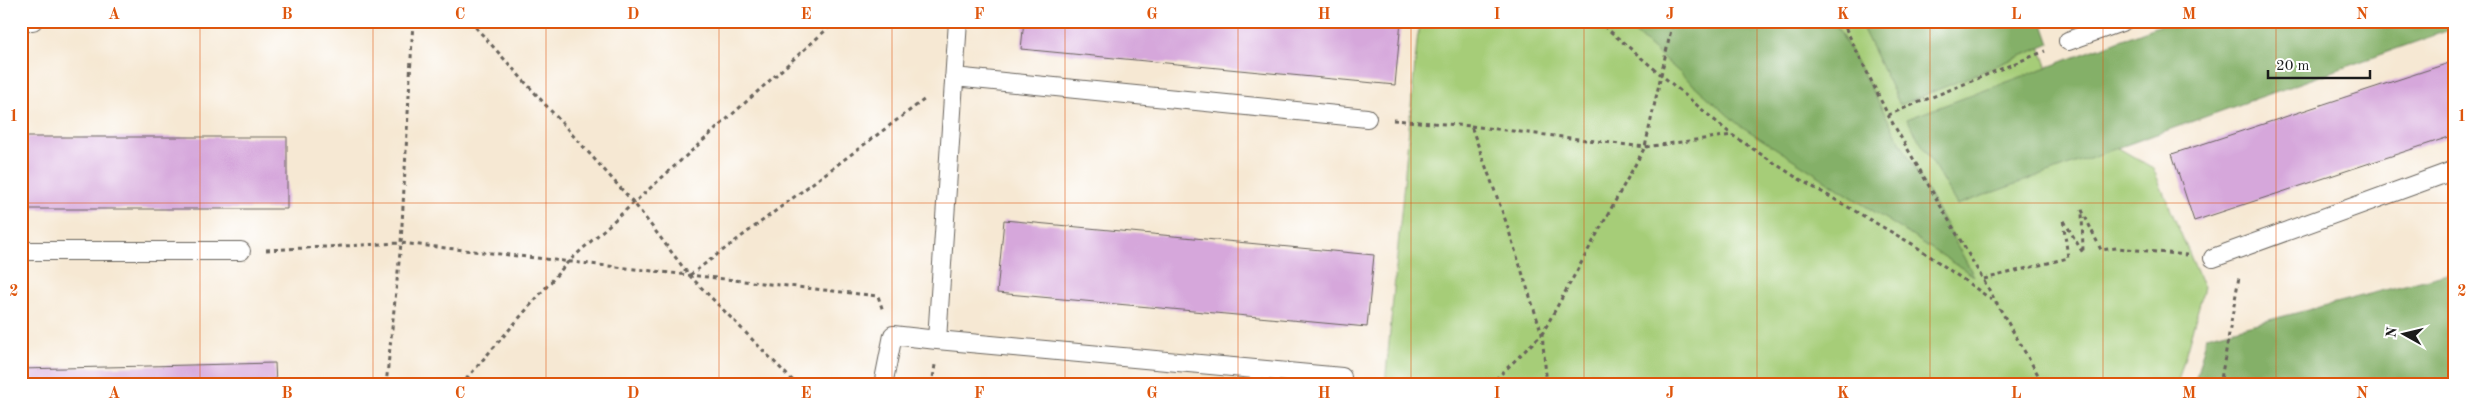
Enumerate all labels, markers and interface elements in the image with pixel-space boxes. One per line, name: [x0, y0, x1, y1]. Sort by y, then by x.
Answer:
text: A: [108, 7, 120, 23]
text: B: [281, 7, 293, 23]
text: C: [455, 7, 465, 23]
text: D: [627, 7, 639, 23]
text: E: [800, 7, 812, 23]
text: F: [974, 7, 985, 23]
text: G: [1146, 7, 1158, 23]
text: H: [1317, 7, 1331, 23]
text: I: [1493, 7, 1501, 23]
text: J: [1666, 7, 1675, 23]
text: K: [1837, 7, 1849, 23]
text: L: [2011, 7, 2022, 23]
text: M: [2182, 7, 2196, 23]
text: N: [2356, 7, 2369, 23]
scale bar: [2268, 48, 2371, 80]
text: 20 m: [2276, 59, 2310, 74]
text: 1: [9, 109, 19, 125]
text: 1: [2457, 109, 2467, 125]
text: 2: [9, 284, 19, 300]
text: 2: [2457, 284, 2467, 300]
north arrow: [2378, 308, 2428, 358]
text: N: [2384, 326, 2400, 339]
text: A: [108, 386, 120, 402]
text: B: [281, 386, 293, 402]
text: C: [455, 386, 465, 402]
text: D: [627, 386, 639, 402]
text: E: [800, 386, 812, 402]
text: F: [974, 386, 985, 402]
text: G: [1146, 386, 1158, 402]
text: H: [1317, 386, 1331, 402]
text: I: [1493, 386, 1501, 402]
text: J: [1666, 386, 1675, 402]
text: K: [1837, 386, 1849, 402]
text: L: [2011, 386, 2022, 402]
text: M: [2182, 386, 2196, 402]
text: N: [2356, 386, 2369, 402]

